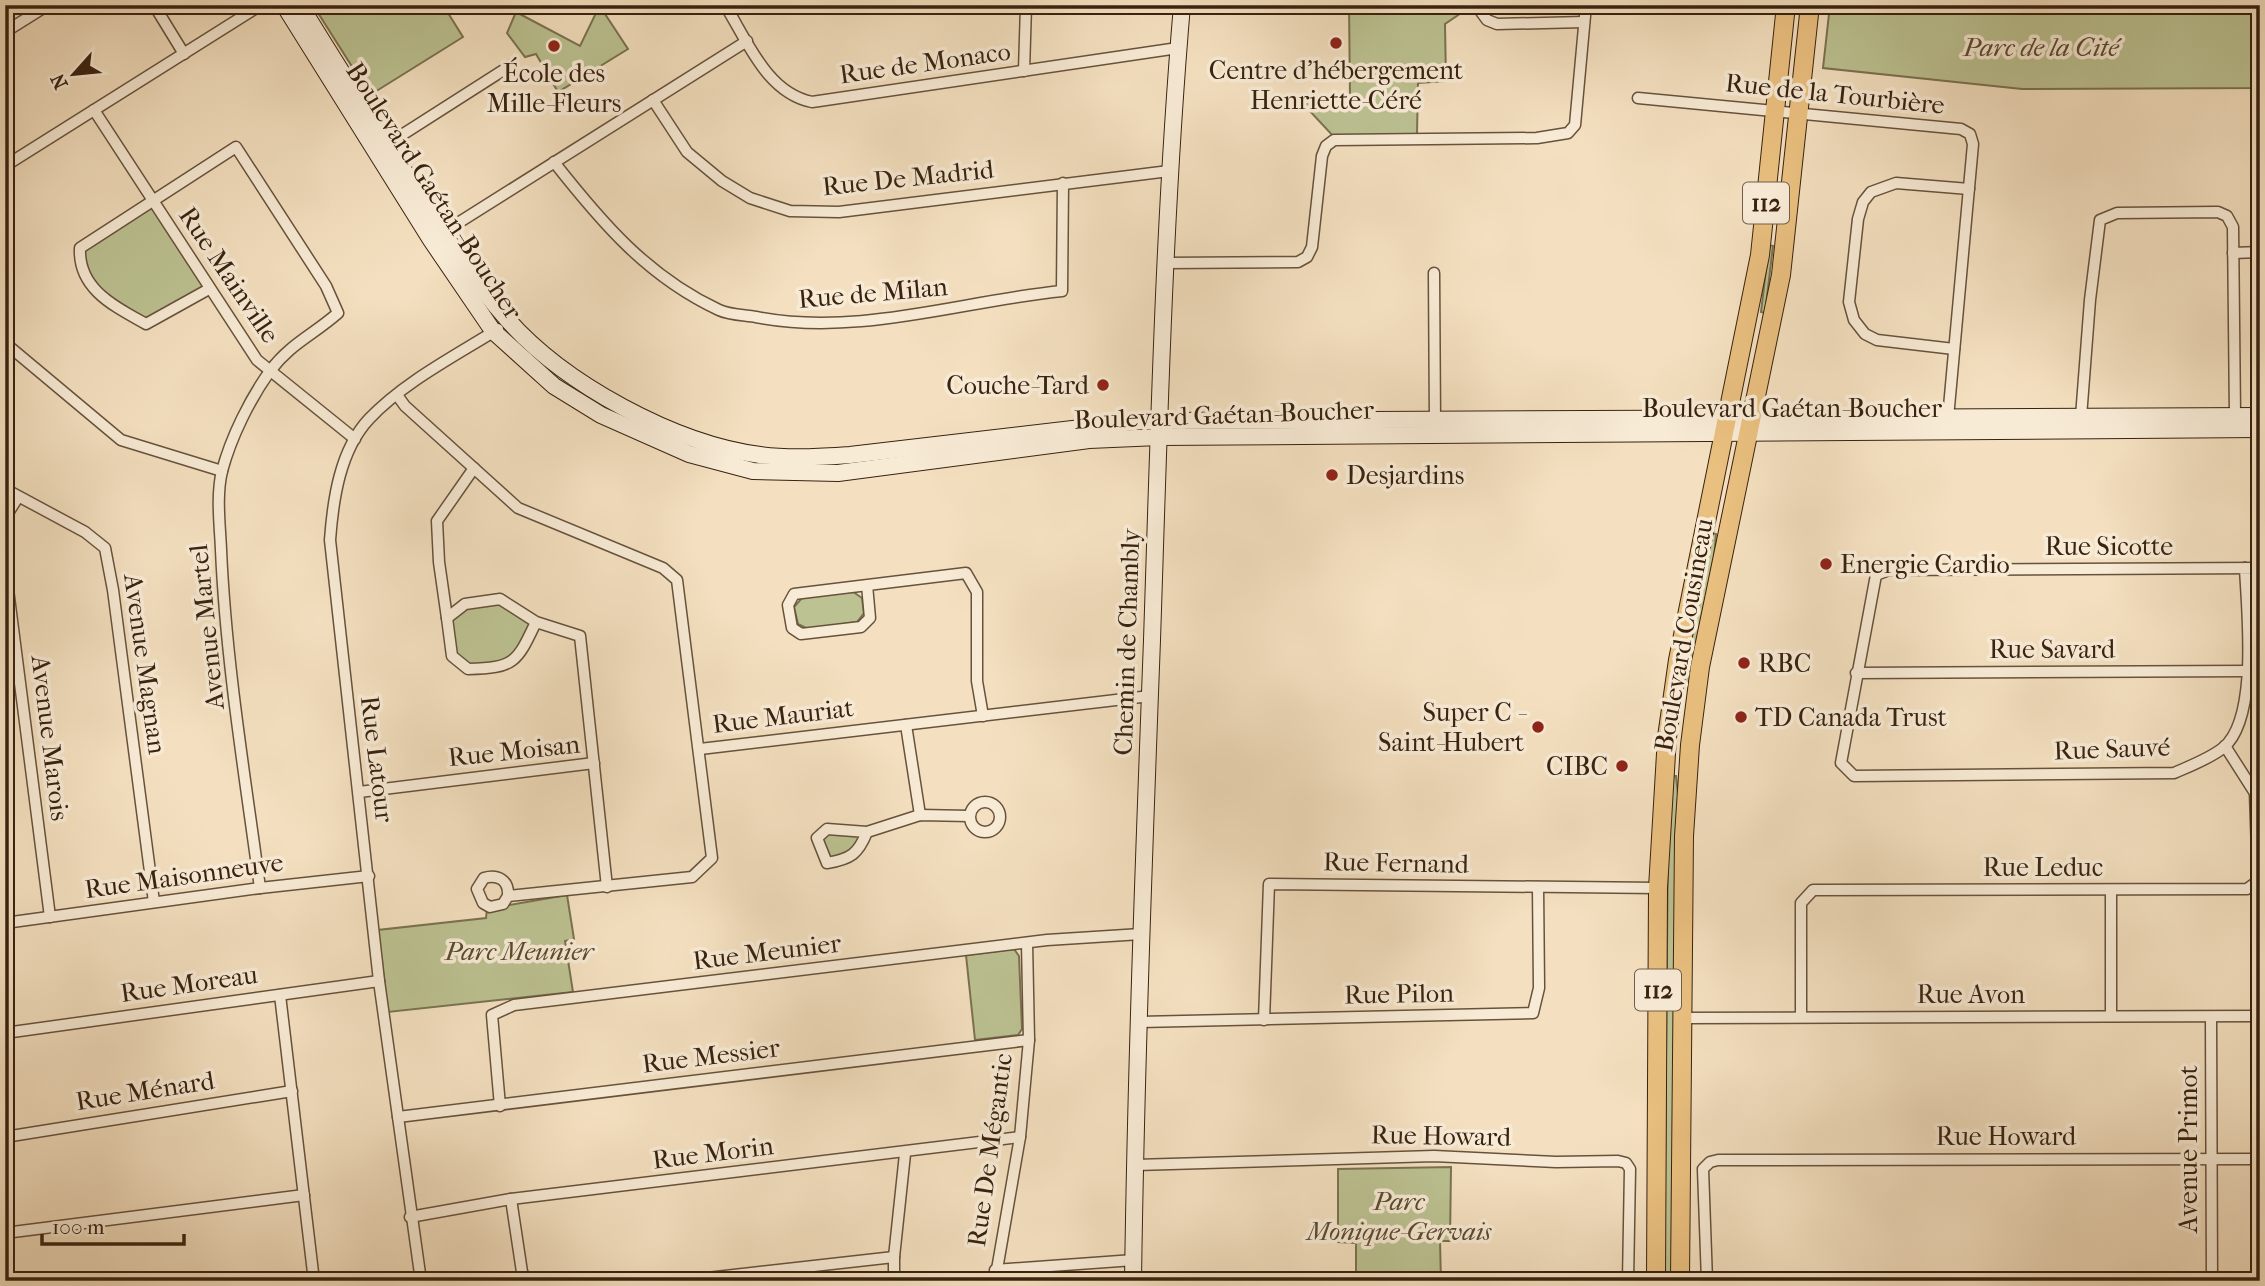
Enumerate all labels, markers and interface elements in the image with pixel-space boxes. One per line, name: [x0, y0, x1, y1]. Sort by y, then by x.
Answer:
park label: Parc de la Cité: [1962, 32, 2122, 63]
marker: Centre d'hébergement Henriette-Céré: [1328, 35, 1344, 51]
street label: Rue de Monaco: [838, 36, 1012, 90]
north arrow: [38, 38, 108, 108]
marker: École des Mille-Fleurs: [546, 38, 562, 54]
place label: Centre d'hébergement Henriette-Céré: [1209, 55, 1464, 116]
street label: Boulevard Gaétan-Boucher: [339, 57, 529, 325]
place label: École des Mille-Fleurs: [487, 57, 621, 119]
street label: Rue de la Tourbière: [1724, 67, 1946, 121]
text: N: [46, 69, 73, 93]
street label: Rue De Madrid: [821, 153, 996, 202]
road number: 112: [1743, 182, 1789, 224]
street label: Rue Mainville: [172, 201, 286, 349]
street label: Rue de Milan: [797, 271, 949, 315]
place label: Couche-Tard: [946, 370, 1090, 401]
marker: Couche-Tard: [1095, 377, 1111, 393]
street label: Boulevard Gaétan-Boucher: [1642, 393, 1942, 424]
street label: Boulevard Gaétan-Boucher: [1074, 394, 1374, 436]
place label: Desjardins: [1346, 460, 1464, 491]
marker: Desjardins: [1324, 467, 1340, 483]
street label: Boulevard Cousineau: [1648, 516, 1720, 754]
street label: Chemin de Chambly: [1108, 527, 1146, 756]
street label: Rue Sicotte: [2045, 531, 2173, 562]
street label: Avenue Martel: [183, 543, 231, 712]
place label: Energie Cardio: [1840, 549, 2010, 580]
marker: Energie Cardio: [1818, 556, 1834, 572]
street label: Avenue Magnan: [117, 571, 173, 756]
street label: Rue Savard: [1989, 634, 2116, 665]
place label: RBC: [1758, 648, 1811, 679]
street label: Avenue Marois: [24, 652, 76, 823]
marker: RBC: [1736, 655, 1752, 671]
street label: Rue Mauriat: [711, 692, 856, 740]
street label: Rue Latour: [354, 694, 400, 824]
place label: Super C - Saint-Hubert: [1378, 697, 1527, 758]
place label: TD Canada Trust: [1755, 702, 1948, 733]
marker: TD Canada Trust: [1733, 709, 1749, 725]
marker: Super C - Saint-Hubert: [1530, 719, 1546, 735]
street label: Rue Moisan: [447, 729, 581, 773]
street label: Rue Sauvé: [2053, 731, 2171, 767]
place label: CIBC: [1546, 751, 1608, 782]
marker: CIBC: [1614, 758, 1630, 774]
street label: Rue Fernand: [1323, 846, 1470, 880]
street label: Rue Maisonneuve: [83, 847, 285, 905]
street label: Rue Leduc: [1983, 852, 2103, 883]
street label: Rue Meunier: [691, 928, 843, 976]
park label: Parc Meunier: [444, 936, 596, 967]
street label: Rue Moreau: [118, 959, 260, 1009]
road number: 112: [1635, 970, 1681, 1010]
street label: Rue Pilon: [1344, 978, 1454, 1010]
street label: Rue Avon: [1917, 979, 2025, 1010]
street label: Rue Messier: [640, 1032, 782, 1080]
street label: Rue De Mégantic: [961, 1051, 1019, 1249]
street label: Avenue Primot: [2173, 1064, 2204, 1234]
street label: Rue Ménard: [74, 1065, 217, 1117]
street label: Rue Howard: [1371, 1119, 1512, 1153]
street label: Rue Howard: [1936, 1121, 2077, 1152]
street label: Rue Morin: [651, 1130, 775, 1176]
park label: Parc Monique-Gervais: [1305, 1186, 1492, 1247]
scale bar: [42, 1202, 184, 1246]
text: 100 m: [52, 1215, 105, 1239]

